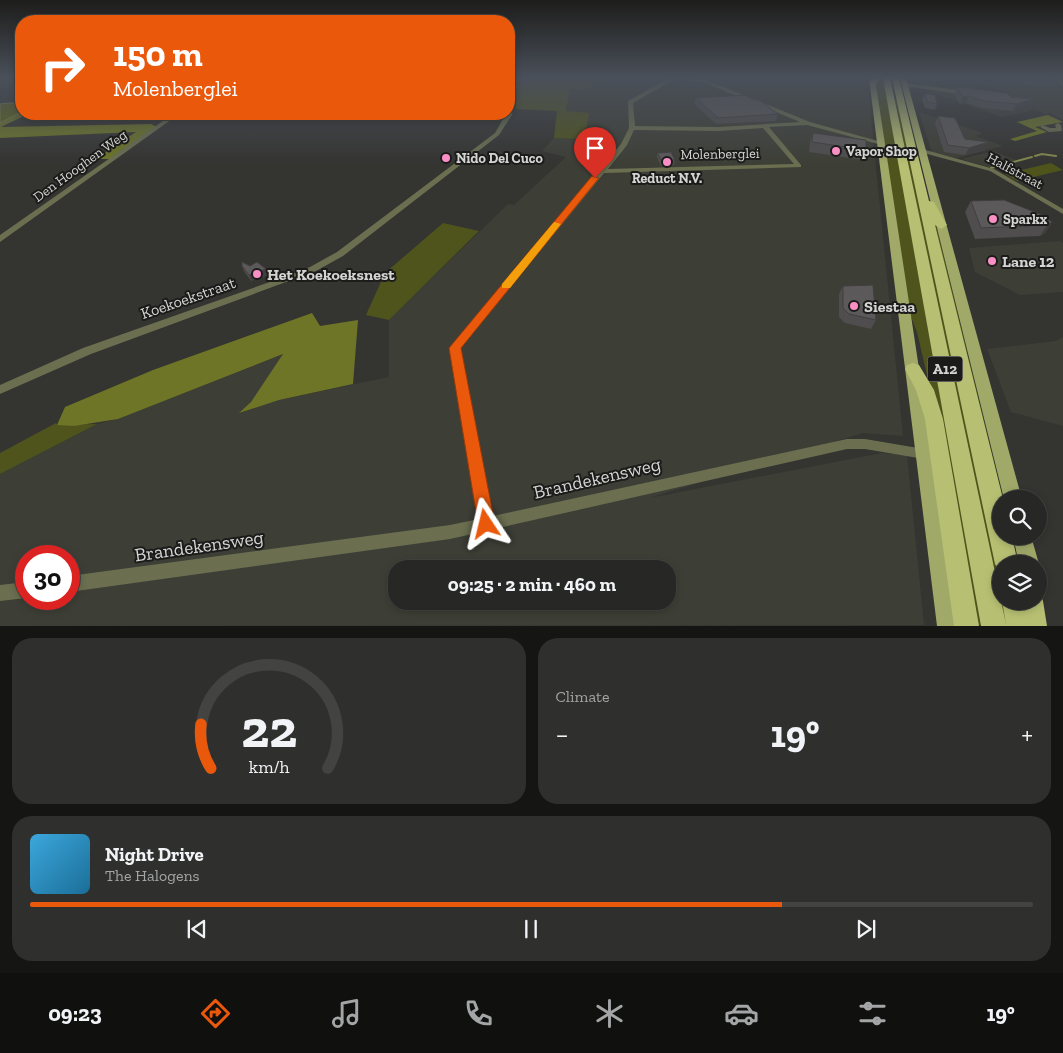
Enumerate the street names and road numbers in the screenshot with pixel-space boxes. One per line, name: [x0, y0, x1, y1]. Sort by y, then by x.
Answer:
street label: Den Hooghen Weg: [30, 126, 130, 206]
street label: Molenberglei: [680, 145, 760, 163]
street label: Halfstraat: [984, 149, 1047, 193]
street label: Koekoekstraat: [138, 273, 238, 323]
road number: A12: [928, 356, 962, 382]
street label: Brandekensweg: [531, 452, 664, 504]
street label: Brandekensweg: [133, 525, 266, 566]

